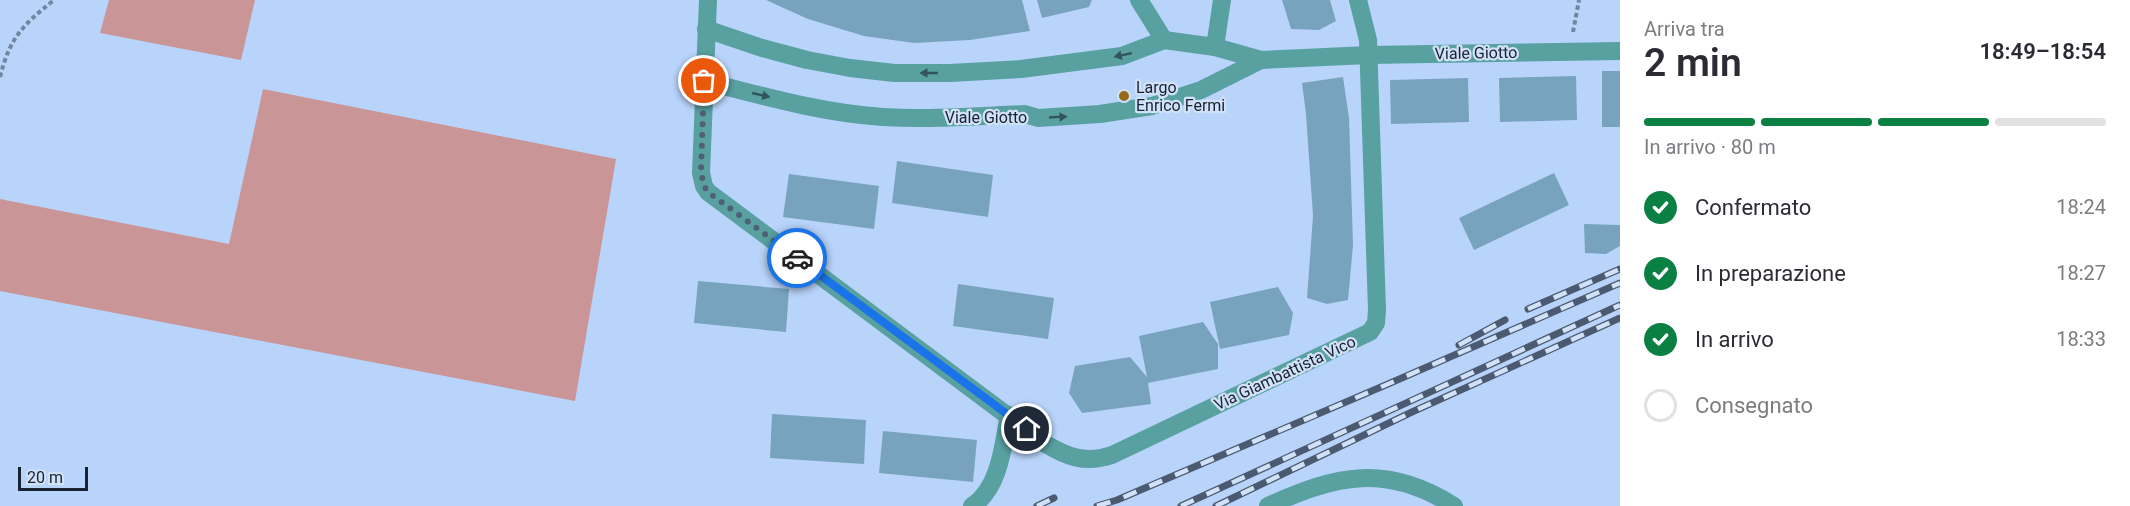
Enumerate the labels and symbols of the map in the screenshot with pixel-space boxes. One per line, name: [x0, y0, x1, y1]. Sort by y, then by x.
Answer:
street label: Viale Giotto: [1435, 43, 1517, 63]
one-way arrow: [1113, 51, 1132, 60]
pin: [678, 55, 729, 106]
one-way arrow: [920, 68, 939, 78]
place label: Largo Enrico Fermi: [1136, 78, 1225, 115]
marker: Largo Enrico Fermi: [1117, 89, 1131, 103]
one-way arrow: [751, 91, 770, 101]
street label: Viale Giotto: [945, 108, 1027, 127]
one-way arrow: [1049, 112, 1068, 121]
courier: [767, 228, 827, 288]
street label: Via Giambattista Vico: [1211, 332, 1359, 414]
pin: [1001, 403, 1052, 454]
scale bar: [18, 464, 88, 492]

